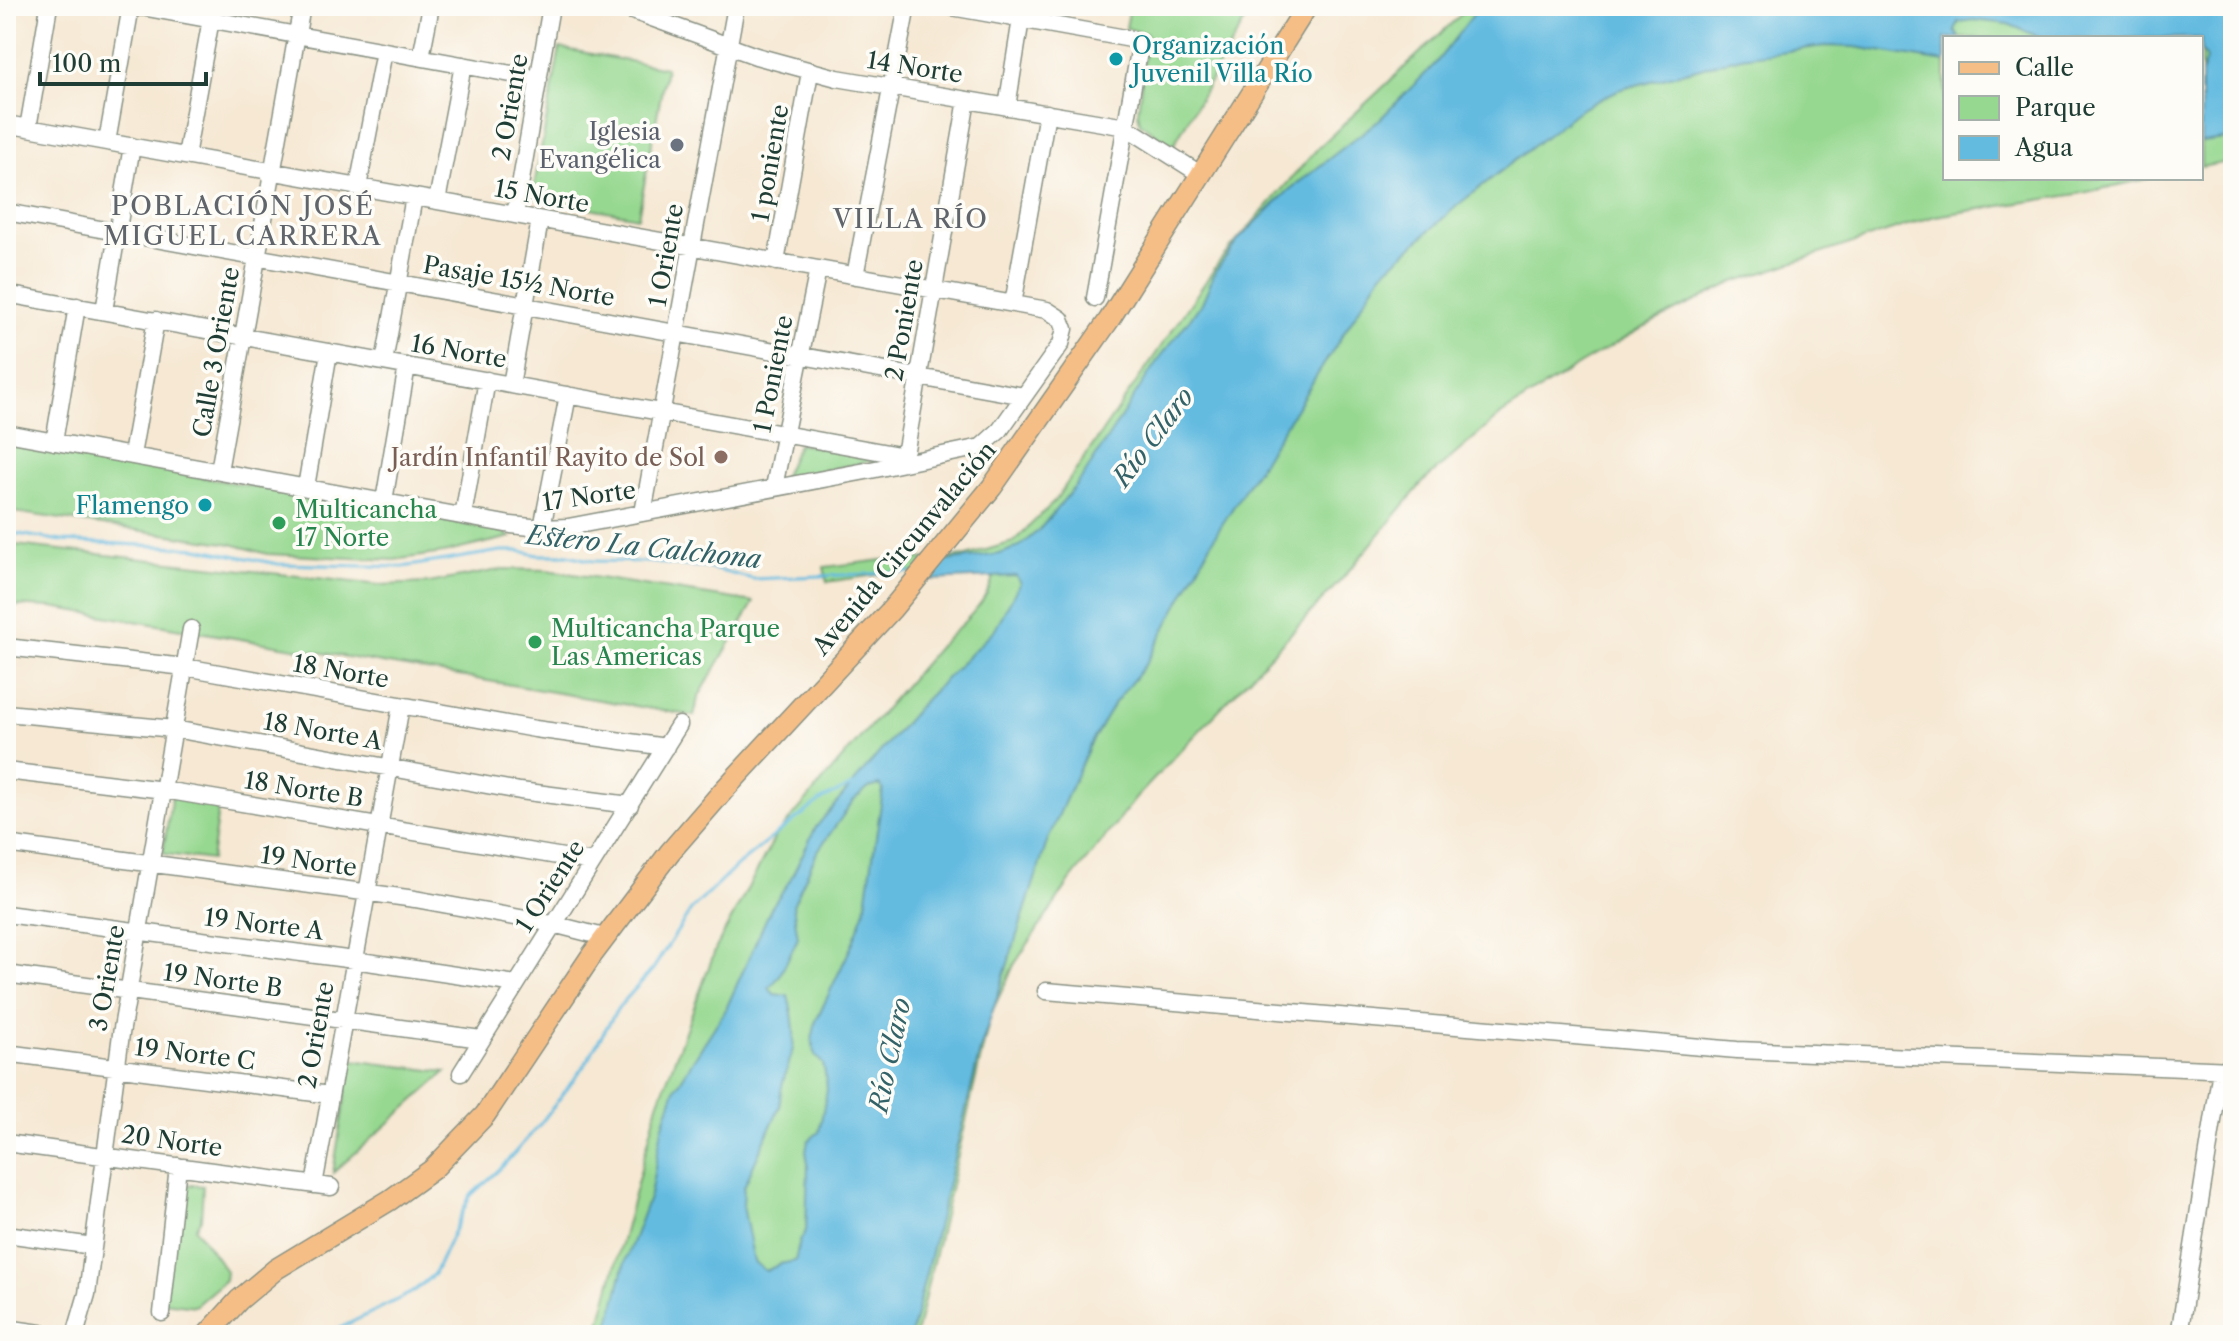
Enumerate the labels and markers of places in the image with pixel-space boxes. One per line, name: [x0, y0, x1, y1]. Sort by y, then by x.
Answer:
place label: Organización Juvenil Villa Río: [1128, 31, 1313, 88]
marker: Organización Juvenil Villa Río: [1107, 50, 1125, 68]
place label: Iglesia Evangélica: [539, 117, 661, 174]
marker: Iglesia Evangélica: [668, 136, 686, 154]
place label: Jardín Infantil Rayito de Sol: [387, 443, 705, 472]
marker: Jardín Infantil Rayito de Sol: [712, 448, 730, 466]
place label: Flamengo: [76, 491, 189, 520]
place label: Multicancha 17 Norte: [295, 495, 437, 552]
marker: Flamengo: [196, 496, 214, 514]
marker: Multicancha 17 Norte: [270, 514, 288, 532]
place label: Multicancha Parque Las Americas: [551, 614, 780, 671]
marker: Multicancha Parque Las Americas: [526, 633, 544, 651]

